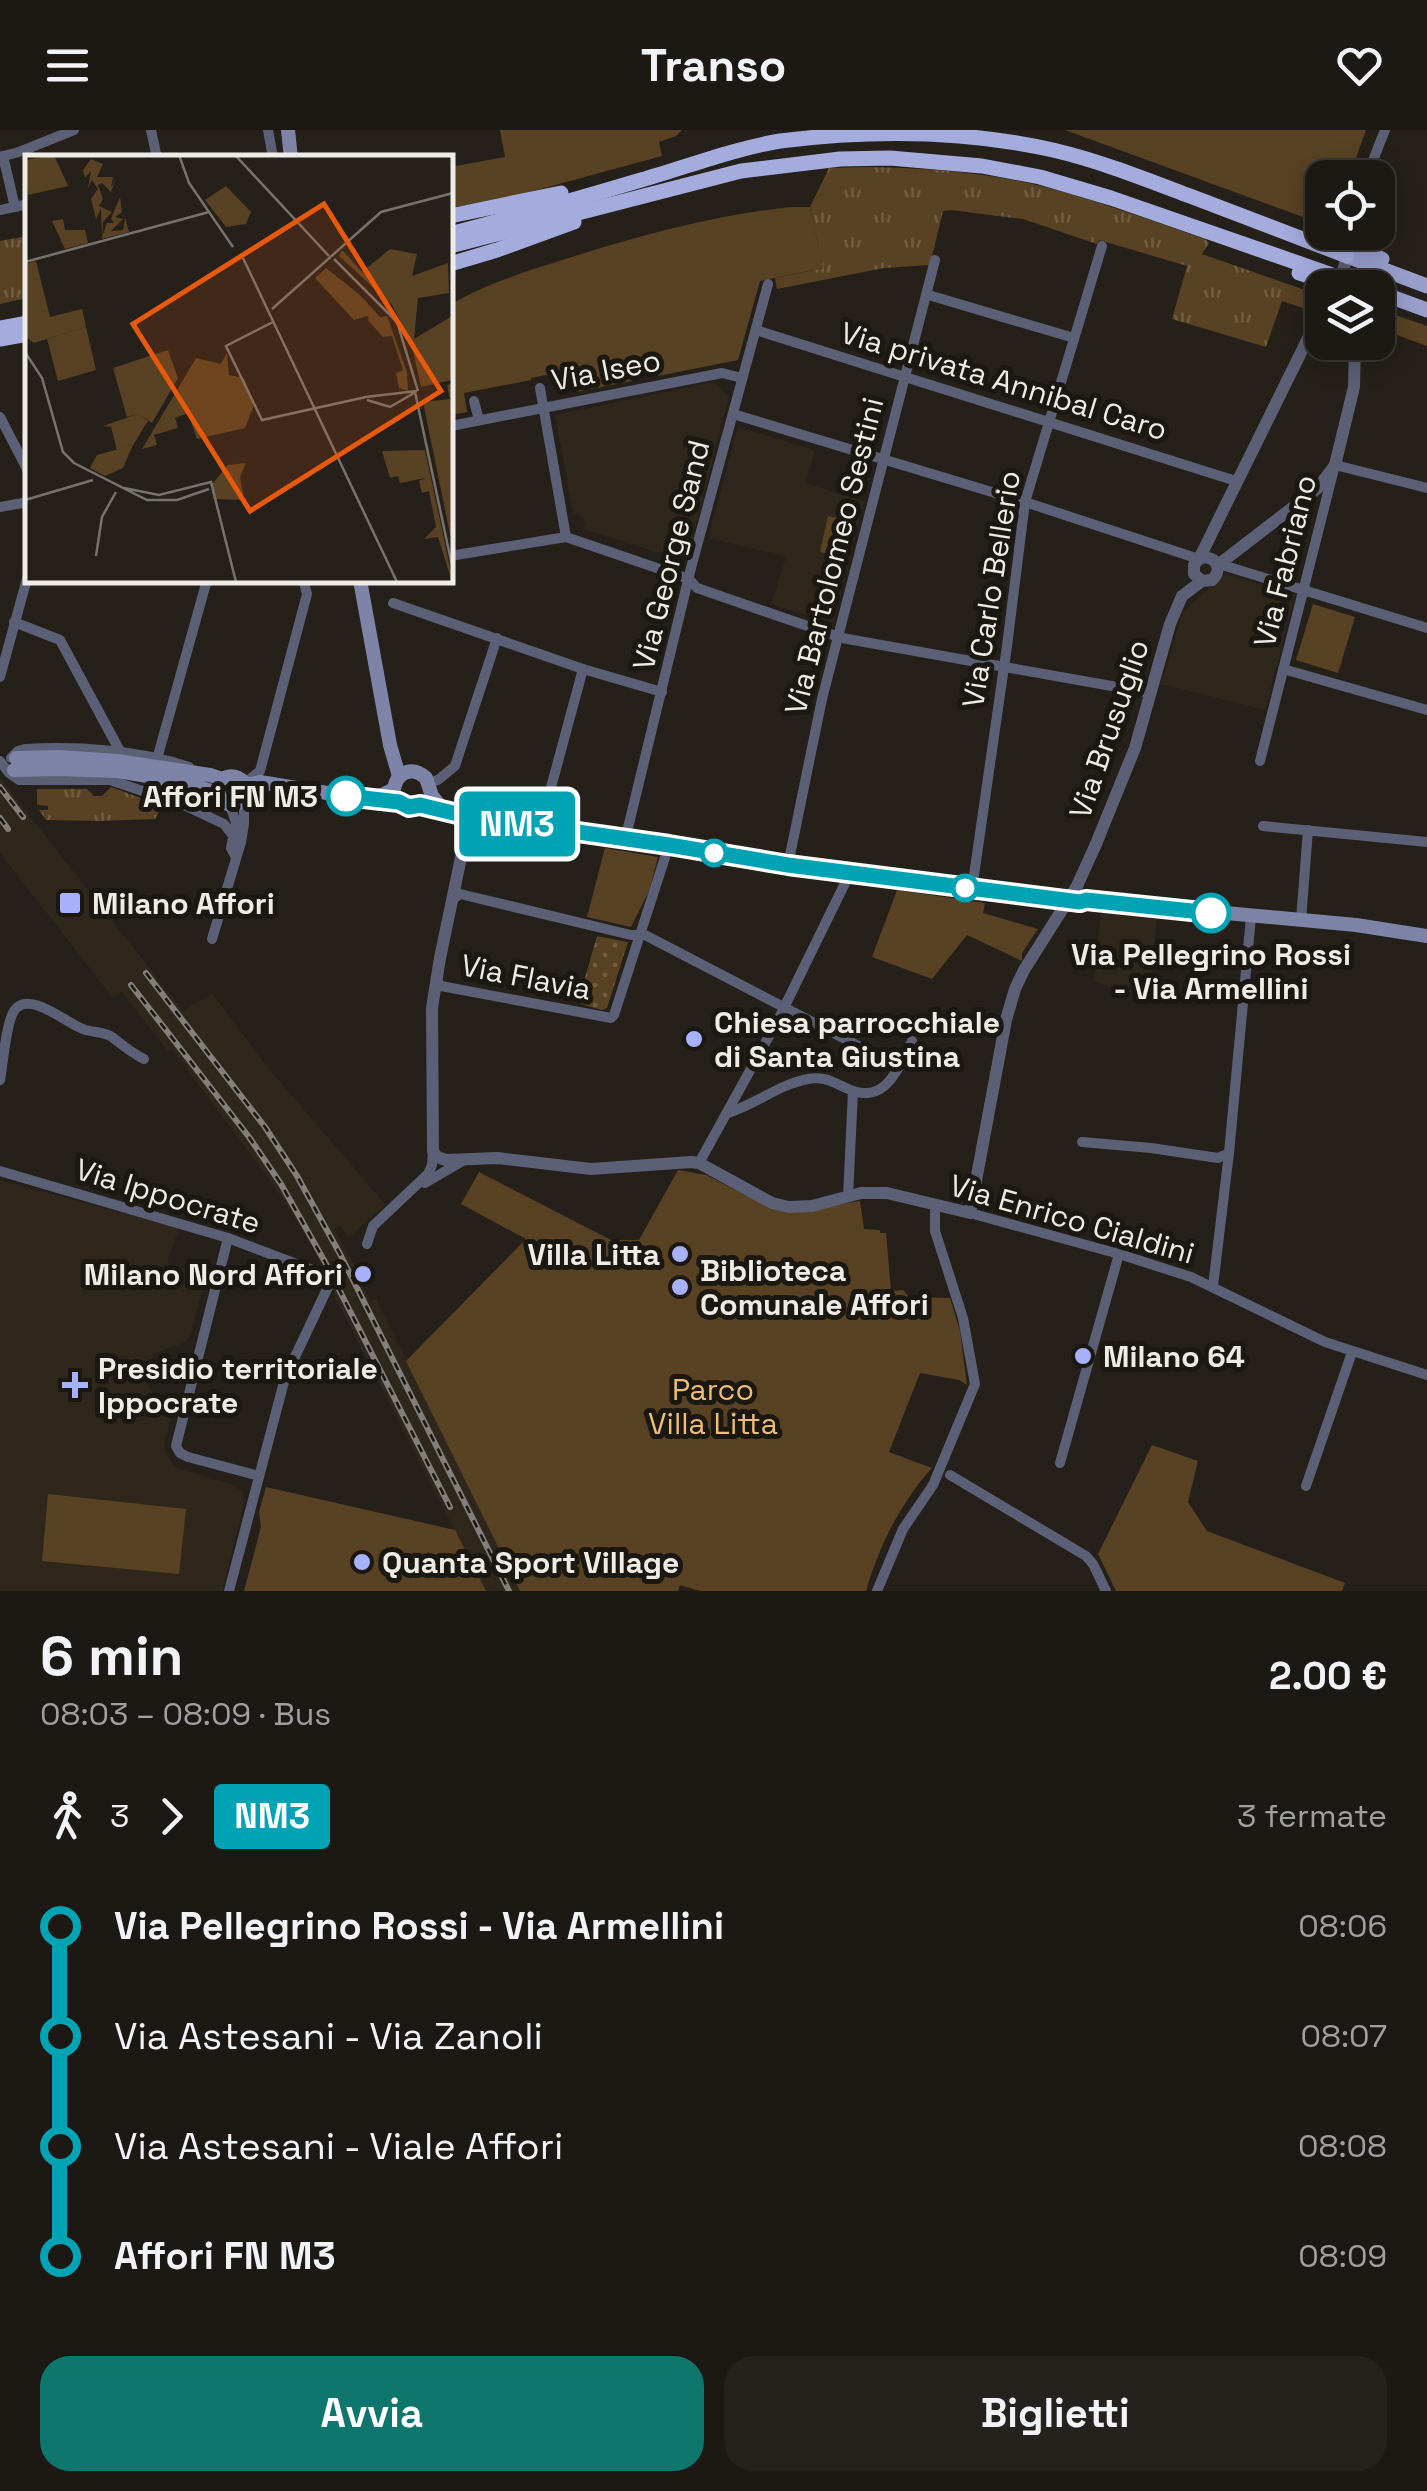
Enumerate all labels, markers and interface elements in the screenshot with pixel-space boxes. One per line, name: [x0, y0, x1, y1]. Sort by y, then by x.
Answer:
text: Transo: [641, 37, 786, 94]
icon: menu: [40, 38, 95, 93]
icon: heart: [1332, 38, 1387, 93]
inset map: [25, 155, 452, 582]
map controls: [1305, 160, 1395, 360]
button: locate: [1305, 160, 1395, 250]
button: layers: [1305, 270, 1395, 360]
street label: Via privata Annibal Caro: [836, 313, 1172, 449]
street label: Via Iseo: [548, 340, 664, 400]
street label: Via Bartolomeo Sestini: [776, 393, 892, 719]
street label: Via George Sand: [624, 436, 718, 674]
street label: Via Carlo Bellerio: [953, 468, 1029, 710]
street label: Via Fabriano: [1245, 471, 1325, 651]
street label: Via Brusuglio: [1060, 634, 1158, 824]
place label: Affori FN M3: [143, 777, 318, 816]
marker: Affori FN M3: [327, 777, 365, 815]
line badge: NM3: [460, 792, 574, 856]
text: NM3: [479, 802, 555, 846]
unlabelled marker: [701, 840, 727, 866]
unlabelled marker: [952, 875, 978, 901]
place label: Milano Affori: [92, 884, 275, 923]
marker: Milano Affori: [57, 890, 83, 916]
marker: Via Pellegrino Rossi - Via Armellini: [1192, 894, 1230, 932]
place label: Via Pellegrino Rossi - Via Armellini: [1071, 935, 1351, 1008]
street label: Via Flavia: [458, 945, 594, 1009]
place label: Chiesa parrocchiale di Santa Giustina: [714, 1003, 1000, 1076]
marker: Chiesa parrocchiale di Santa Giustina: [683, 1028, 705, 1050]
street label: Via Ippocrate: [71, 1149, 265, 1243]
street label: Via Enrico Cialdini: [945, 1165, 1199, 1273]
place label: Villa Litta: [528, 1235, 660, 1274]
marker: Villa Litta: [669, 1243, 691, 1265]
place label: Biblioteca Comunale Affori: [700, 1251, 929, 1324]
place label: Milano Nord Affori: [84, 1255, 343, 1294]
marker: Milano Nord Affori: [352, 1263, 374, 1285]
marker: Biblioteca Comunale Affori: [669, 1276, 691, 1298]
place label: Milano 64: [1103, 1337, 1245, 1376]
marker: Milano 64: [1072, 1345, 1094, 1367]
place label: Presidio territoriale Ippocrate: [98, 1349, 378, 1422]
park label: Parco Villa Litta: [648, 1370, 778, 1443]
marker: Presidio territoriale Ippocrate: [62, 1372, 88, 1398]
place label: Quanta Sport Village: [382, 1543, 679, 1582]
marker: Quanta Sport Village: [351, 1551, 373, 1573]
text: 6 min: [40, 1621, 183, 1691]
text: 2.00 €: [1269, 1652, 1387, 1700]
text: 08:03 – 08:09 · Bus: [40, 1694, 331, 1734]
icon: walk: [40, 1789, 95, 1844]
icon: forward: [144, 1789, 199, 1844]
text: NM3: [234, 1794, 310, 1838]
text: 3: [110, 1796, 129, 1836]
text: 3 fermate: [1237, 1796, 1387, 1836]
text: Via Pellegrino Rossi - Via Armellini: [114, 1902, 724, 1950]
text: 08:06: [1298, 1906, 1387, 1946]
text: Via Astesani - Via Zanoli: [114, 2012, 543, 2060]
text: 08:07: [1300, 2016, 1387, 2056]
text: Via Astesani - Viale Affori: [114, 2122, 563, 2170]
text: 08:08: [1298, 2126, 1387, 2166]
text: Affori FN M3: [114, 2232, 336, 2280]
text: 08:09: [1298, 2236, 1387, 2276]
button: Avvia: [40, 2356, 704, 2471]
button: Biglietti: [724, 2356, 1387, 2471]

